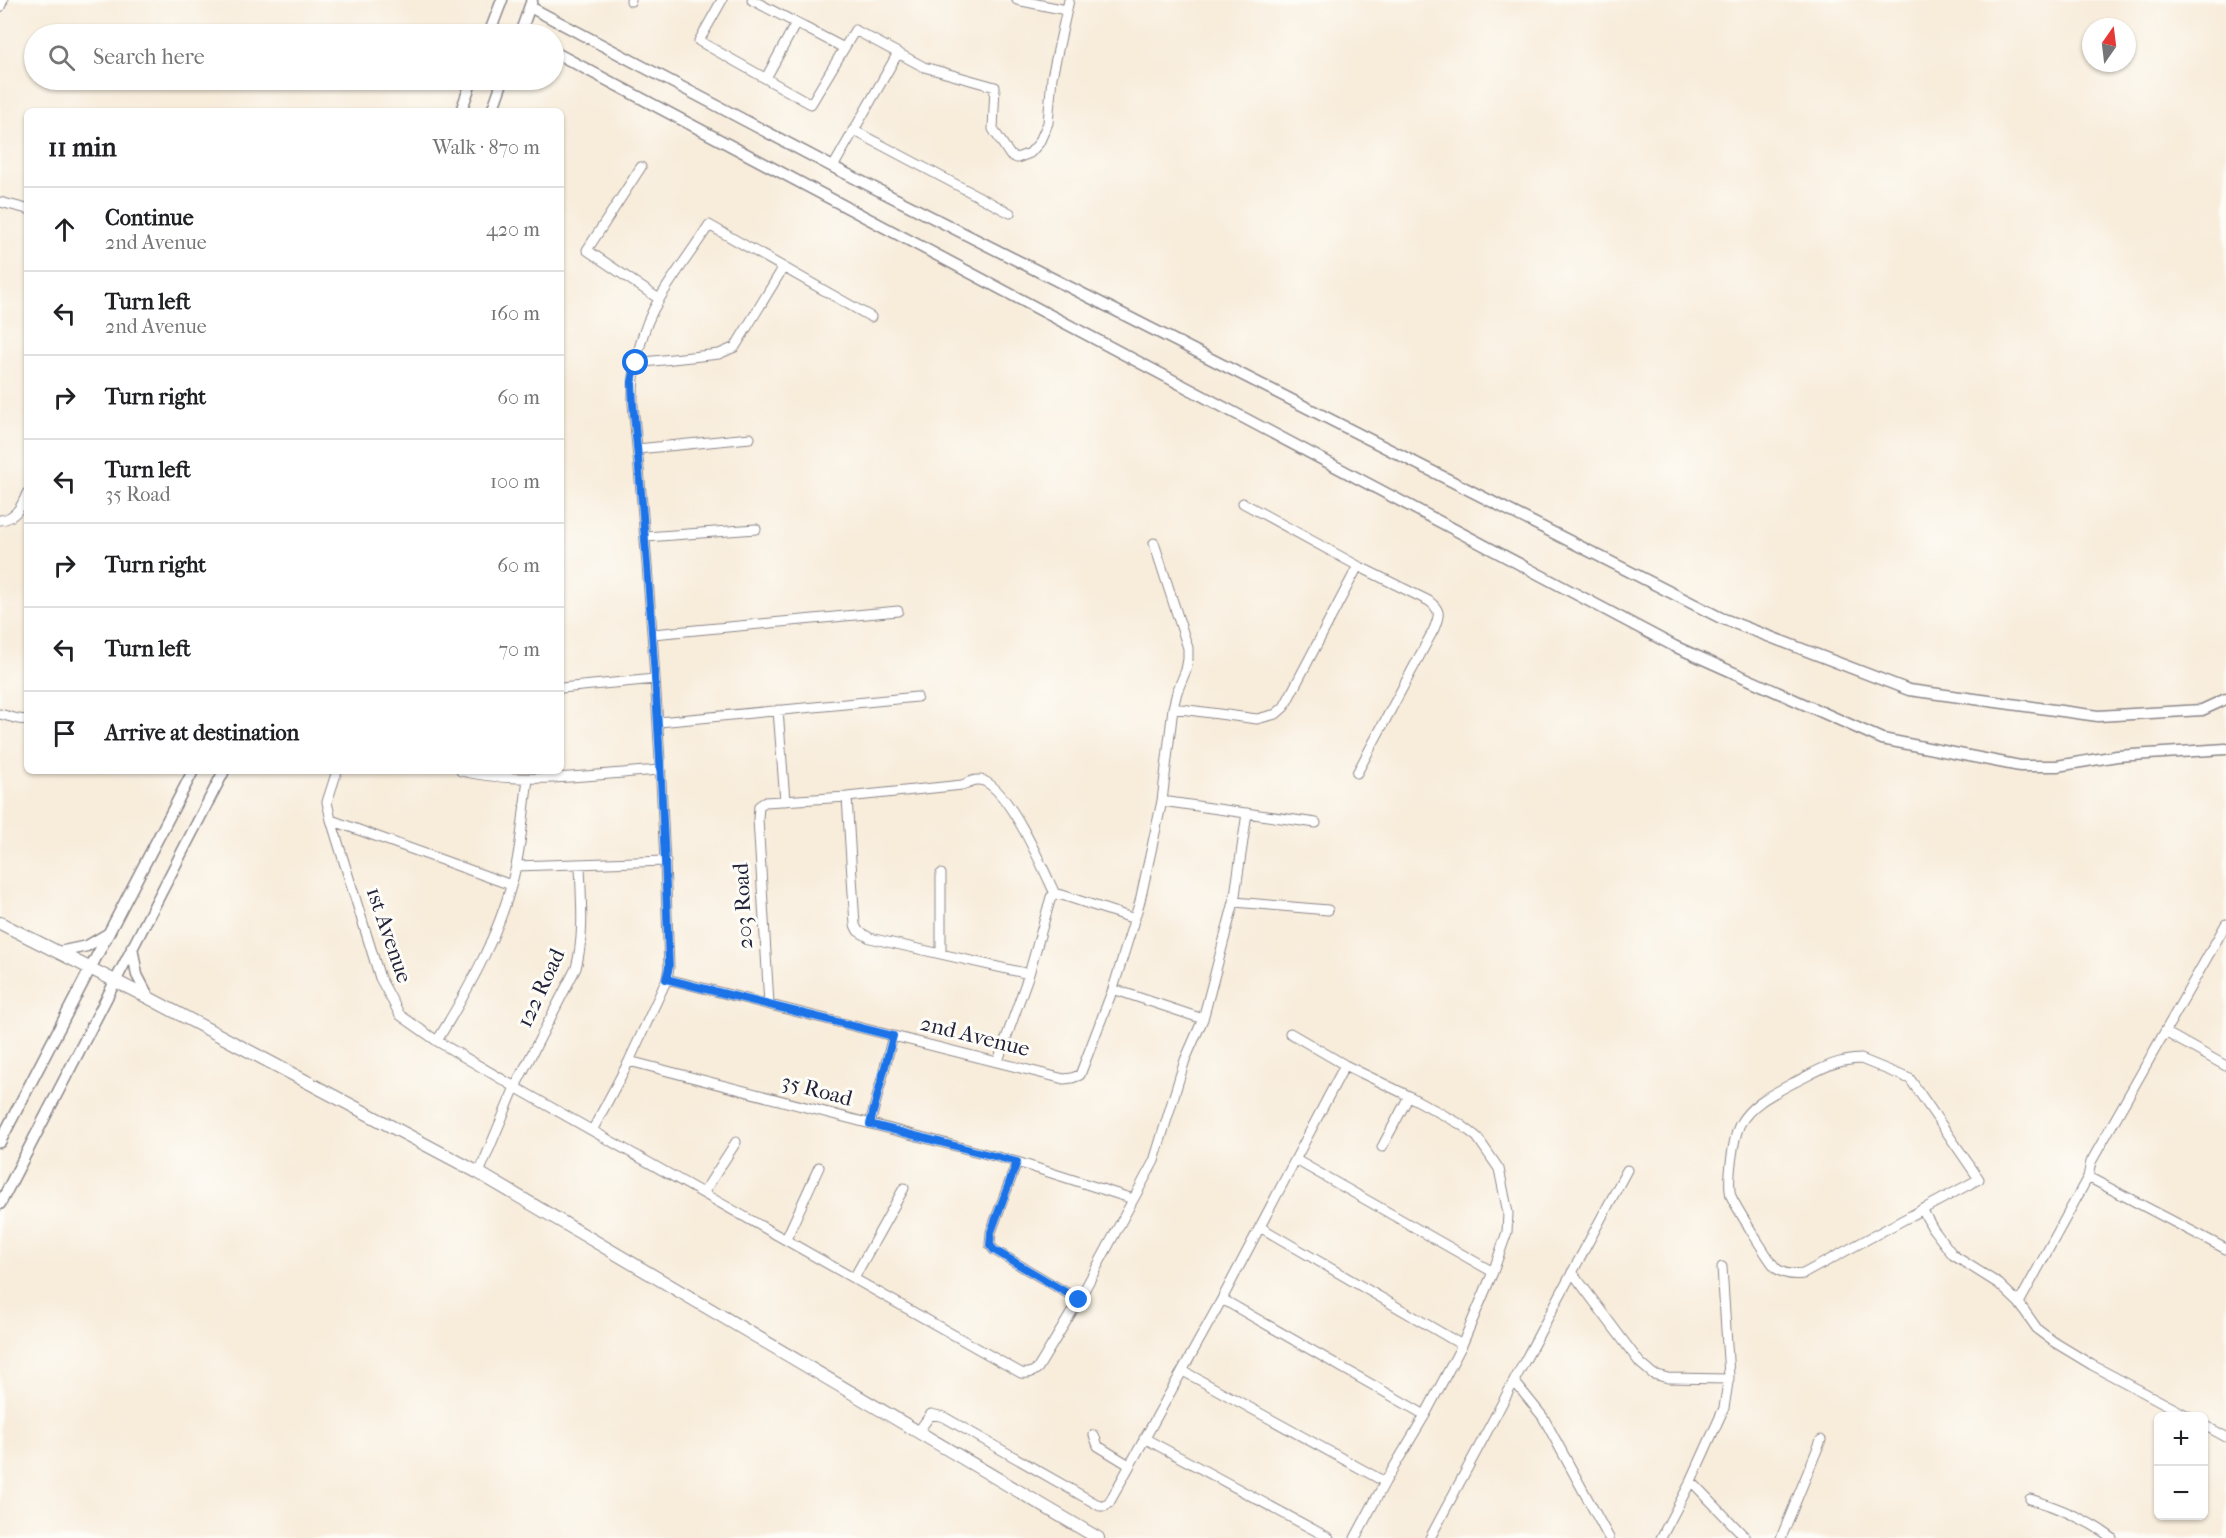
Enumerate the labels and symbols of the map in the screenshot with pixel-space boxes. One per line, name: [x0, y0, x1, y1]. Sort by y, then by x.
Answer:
north arrow: [2082, 18, 2136, 72]
route start: [622, 349, 648, 375]
street label: 203 Road: [728, 861, 758, 950]
street label: 1st Avenue: [361, 884, 418, 986]
street label: 122 Road: [511, 943, 571, 1032]
street label: 2nd Avenue: [918, 1010, 1032, 1062]
street label: 35 Road: [779, 1068, 856, 1112]
route end: [1065, 1286, 1091, 1312]

